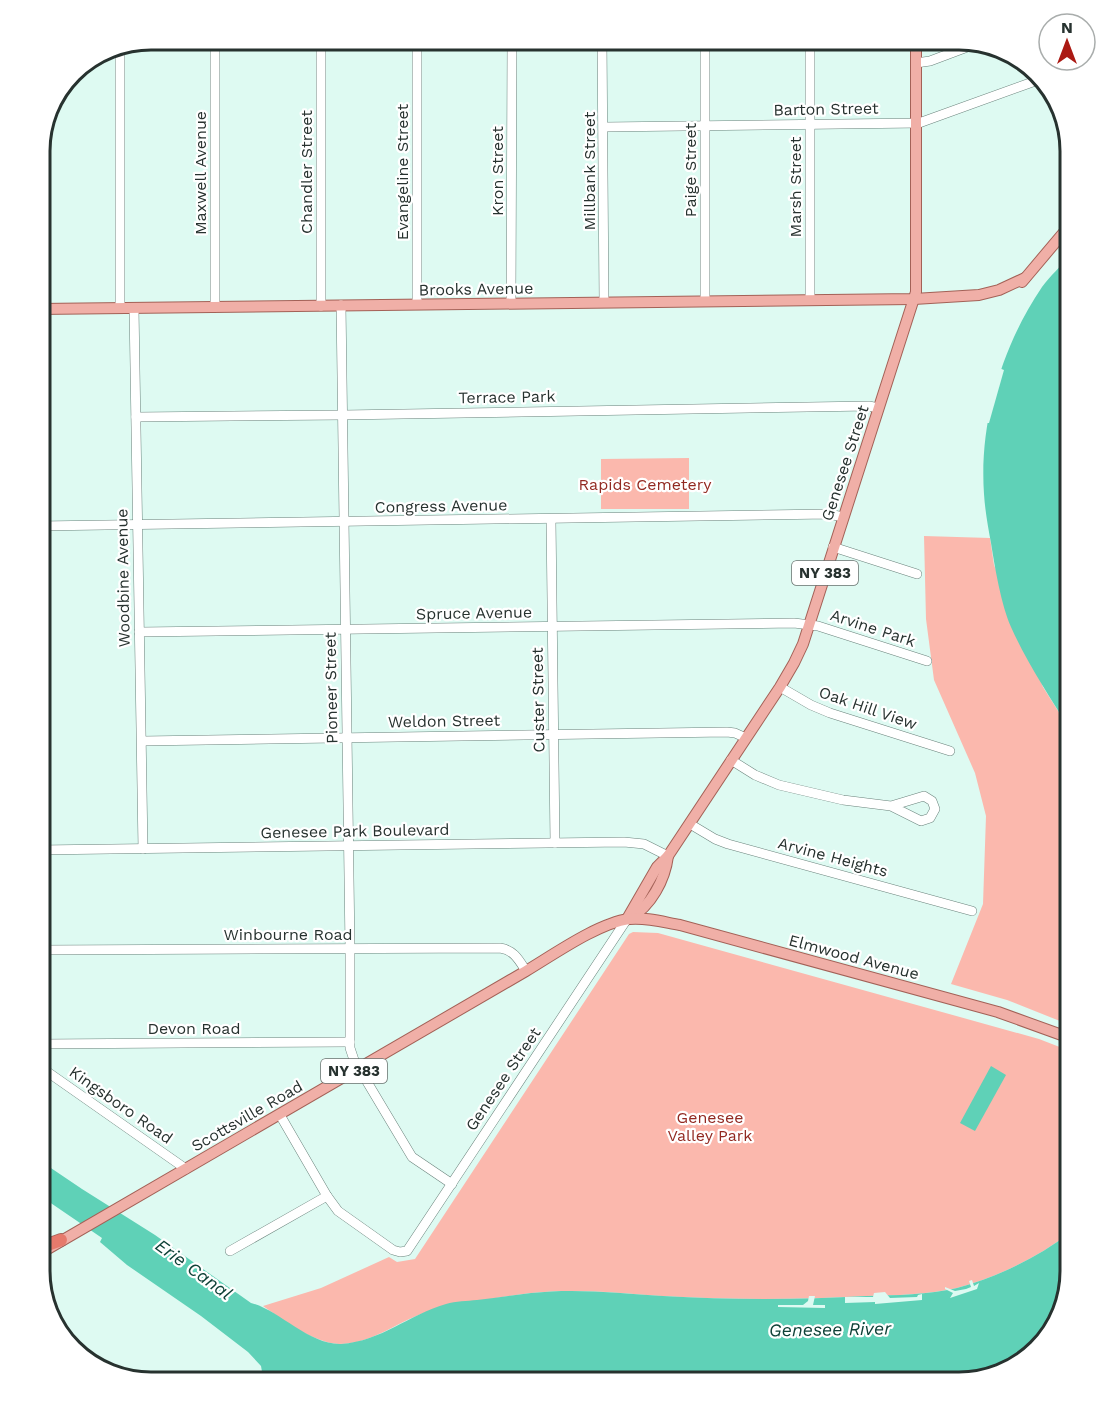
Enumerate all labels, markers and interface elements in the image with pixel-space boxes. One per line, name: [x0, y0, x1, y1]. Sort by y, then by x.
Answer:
north arrow: [1037, 12, 1097, 72]
text: N: [1061, 18, 1073, 37]
street label: Barton Street: [773, 99, 879, 119]
street label: Evangeline Street: [393, 103, 412, 240]
street label: Chandler Street: [297, 110, 316, 234]
street label: Maxwell Avenue: [191, 111, 210, 235]
street label: Millbank Street: [580, 111, 599, 231]
street label: Paige Street: [681, 122, 700, 217]
street label: Kron Street: [488, 126, 507, 216]
street label: Marsh Street: [786, 136, 805, 237]
street label: Brooks Avenue: [419, 279, 533, 299]
street label: Terrace Park: [458, 387, 556, 407]
street label: Genesee Street: [817, 403, 873, 523]
park label: Rapids Cemetery: [578, 475, 712, 494]
street label: Congress Avenue: [374, 495, 508, 517]
street label: Woodbine Avenue: [112, 508, 134, 648]
road number: NY 383: [792, 561, 858, 585]
street label: Spruce Avenue: [416, 602, 532, 624]
street label: Arvine Park: [828, 605, 918, 651]
street label: Pioneer Street: [321, 632, 341, 744]
street label: Custer Street: [528, 647, 548, 753]
street label: Oak Hill View: [817, 682, 919, 734]
street label: Weldon Street: [388, 711, 501, 731]
street label: Genesee Park Boulevard: [260, 820, 450, 842]
street label: Arvine Heights: [776, 833, 890, 881]
street label: Winbourne Road: [223, 925, 353, 944]
street label: Elmwood Avenue: [787, 930, 921, 984]
street label: Devon Road: [148, 1019, 240, 1038]
street label: Genesee Street: [461, 1024, 545, 1134]
road number: NY 383: [321, 1059, 387, 1083]
street label: Kingsboro Road: [66, 1062, 176, 1148]
street label: Scottsville Road: [188, 1076, 306, 1156]
park label: Genesee Valley Park: [668, 1108, 752, 1145]
water label: Erie Canal: [152, 1234, 236, 1304]
water label: Genesee River: [769, 1317, 892, 1341]

